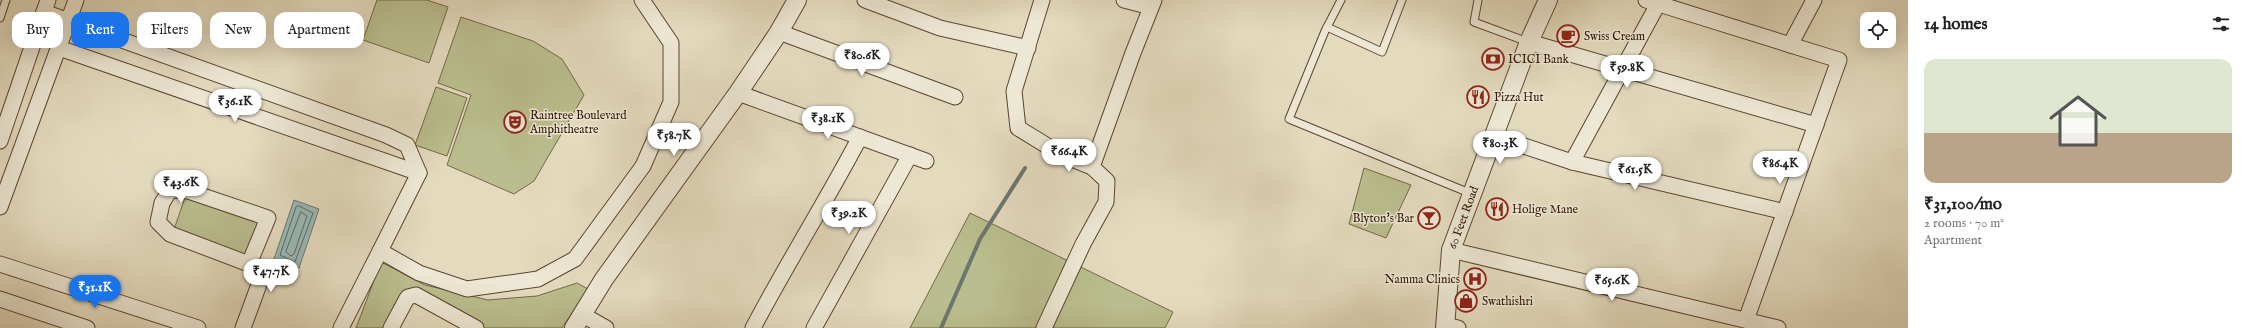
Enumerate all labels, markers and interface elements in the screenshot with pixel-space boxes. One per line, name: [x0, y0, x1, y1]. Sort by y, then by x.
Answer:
chip: Buy: [12, 12, 63, 48]
chip: Rent: [71, 12, 129, 48]
chip: Filters: [137, 12, 202, 48]
chip: New: [210, 12, 266, 48]
chip: Apartment: [274, 12, 364, 48]
map controls: [1860, 12, 1896, 48]
button: locate: [1860, 12, 1896, 48]
icon: filters: [2210, 13, 2232, 35]
text: 14 homes: [1924, 14, 1987, 35]
cafe icon: Swiss Cream: [1555, 23, 1581, 49]
place label: Swiss Cream: [1584, 29, 1645, 44]
pin: ₹80.6K: [829, 43, 895, 77]
bank icon: ICICI Bank: [1480, 46, 1506, 72]
text: ₹80.6K: [844, 47, 880, 64]
place label: ICICI Bank: [1508, 52, 1570, 67]
pin: ₹59.8K: [1594, 55, 1660, 89]
text: ₹59.8K: [1609, 59, 1645, 76]
restaurant icon: Pizza Hut: [1465, 84, 1491, 110]
icon: home: [2042, 85, 2114, 157]
pin: ₹36.1K: [202, 89, 268, 123]
place label: Pizza Hut: [1494, 90, 1544, 105]
text: ₹36.1K: [218, 93, 252, 110]
pin: ₹38.1K: [795, 106, 861, 140]
place label: Raintree Boulevard Amphitheatre: [529, 108, 627, 138]
theatre icon: Raintree Boulevard Amphitheatre: [502, 109, 528, 135]
text: ₹38.1K: [811, 110, 845, 127]
pin: ₹58.7K: [641, 123, 707, 157]
text: ₹58.7K: [657, 127, 691, 144]
pin: ₹80.3K: [1467, 131, 1533, 165]
text: ₹80.3K: [1482, 135, 1518, 152]
pin: ₹66.4K: [1036, 139, 1102, 173]
text: ₹66.4K: [1050, 143, 1088, 160]
pin: ₹86.4K: [1747, 151, 1813, 185]
text: ₹86.4K: [1762, 155, 1798, 172]
pin: ₹61.5K: [1602, 157, 1668, 191]
text: ₹61.5K: [1618, 161, 1652, 178]
pin: ₹43.6K: [148, 170, 214, 204]
text: ₹43.6K: [163, 174, 199, 191]
street label: 60 Feet Road: [1445, 183, 1482, 251]
text: ₹31,100/mo: [1924, 194, 2002, 215]
restaurant icon: Holige Mane: [1484, 196, 1510, 222]
pin: ₹39.2K: [816, 201, 882, 235]
place label: Holige Mane: [1512, 202, 1579, 217]
text: ₹39.2K: [831, 205, 867, 222]
bar icon: Blyton's Bar: [1416, 205, 1442, 231]
place label: Blyton's Bar: [1353, 211, 1415, 226]
text: 2 rooms · 70 m²: [1924, 215, 2004, 232]
text: Apartment: [1924, 232, 1982, 249]
pin: ₹47.7K: [238, 259, 304, 293]
text: ₹47.7K: [252, 263, 290, 280]
hospital icon: Namma Clinics: [1462, 266, 1488, 292]
pin: ₹65.6K: [1579, 268, 1645, 302]
place label: Namma Clinics: [1384, 272, 1460, 287]
text: ₹65.6K: [1594, 272, 1630, 289]
pin: ₹31.1K: [62, 275, 128, 309]
text: ₹31.1K: [78, 279, 112, 296]
shop icon: Swathishri: [1453, 288, 1479, 314]
place label: Swathishri: [1482, 294, 1533, 309]

